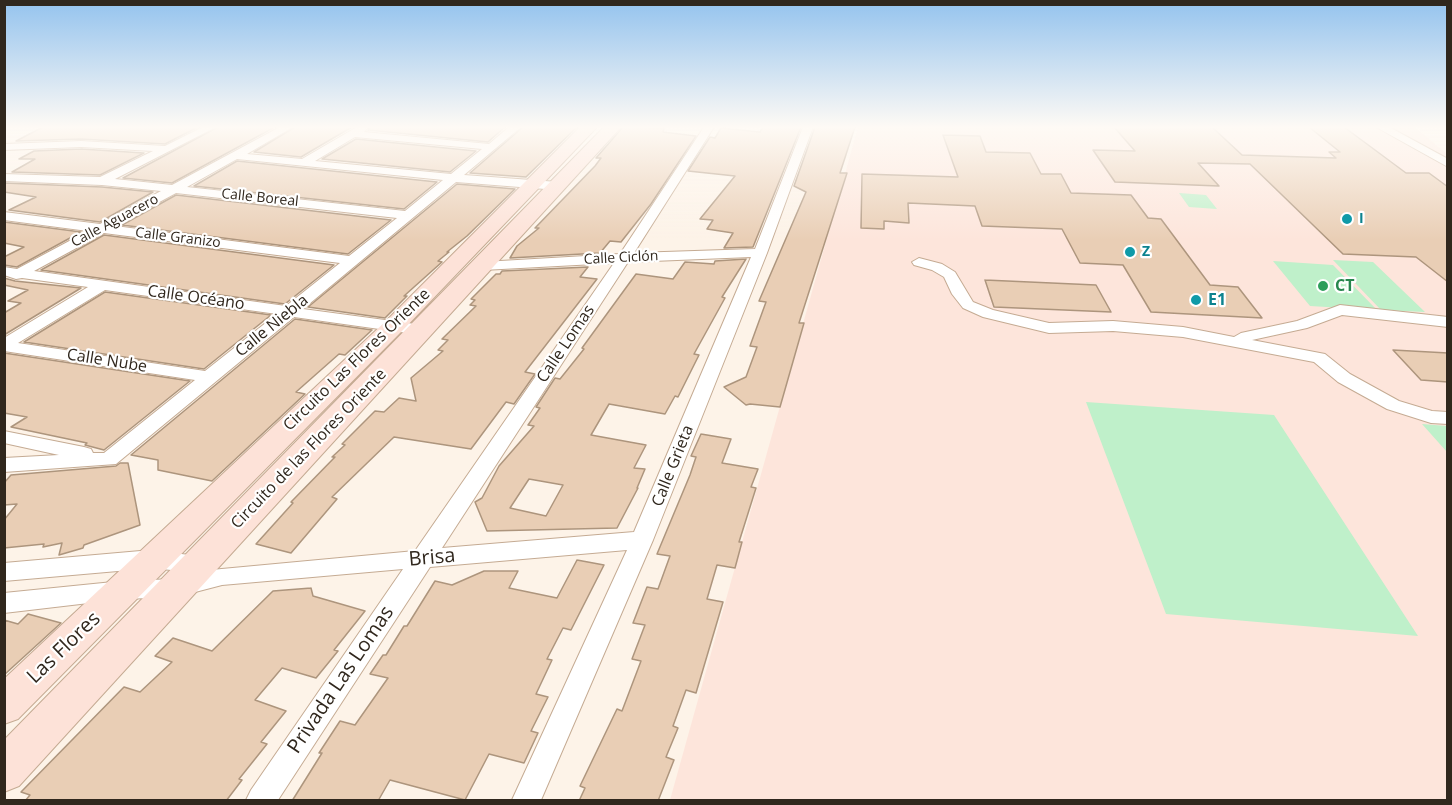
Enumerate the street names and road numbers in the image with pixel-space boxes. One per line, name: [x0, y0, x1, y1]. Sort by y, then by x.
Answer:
street label: Calle Boreal: [221, 186, 299, 210]
street label: Calle Aguacero: [68, 191, 162, 251]
street label: Calle Granizo: [134, 224, 222, 252]
street label: Calle Ciclón: [583, 248, 659, 268]
street label: Calle Océano: [146, 282, 246, 314]
street label: Circuito Las Flores Oriente: [280, 285, 434, 435]
street label: Calle Niebla: [232, 291, 312, 361]
street label: Calle Lomas: [533, 302, 599, 386]
street label: Calle Nube: [66, 345, 148, 377]
street label: Circuito de las Flores Oriente: [227, 365, 391, 533]
street label: Calle Grieta: [648, 423, 698, 509]
street label: Brisa: [408, 544, 456, 572]
street label: Privada Las Lomas: [283, 602, 399, 758]
street label: Las Flores: [22, 607, 106, 689]

